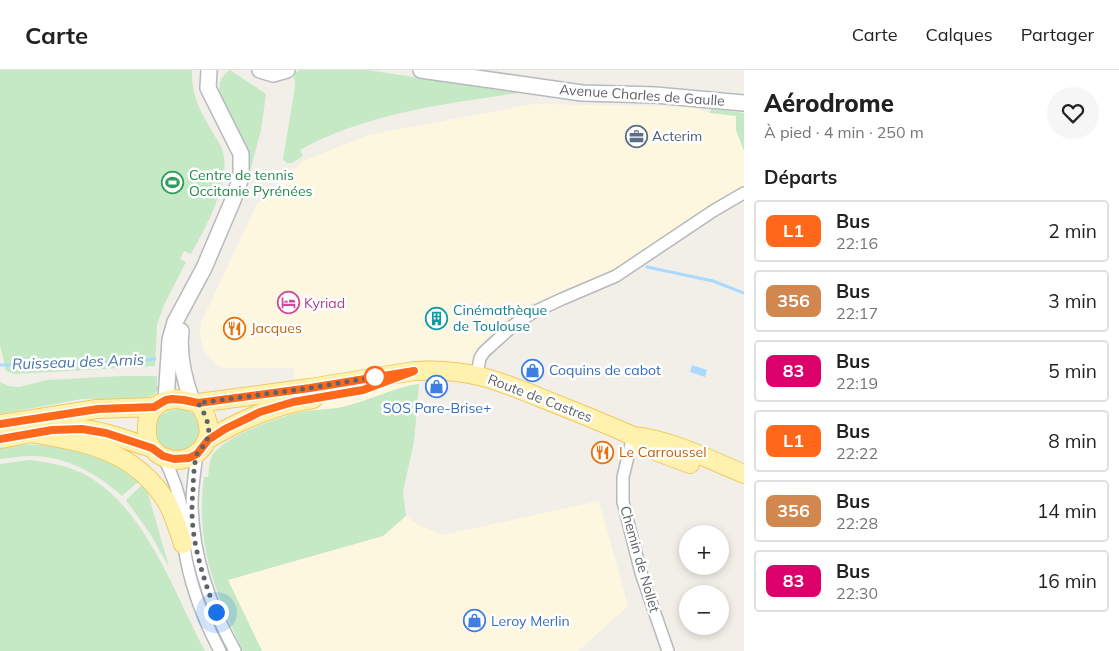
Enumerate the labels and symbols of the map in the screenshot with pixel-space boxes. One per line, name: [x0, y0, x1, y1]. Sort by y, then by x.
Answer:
street label: Avenue Charles de Gaulle: [559, 80, 725, 110]
office icon: Acterim: [624, 124, 648, 148]
place label: Acterim: [652, 127, 702, 145]
place label: Centre de tennis Occitanie Pyrénées: [189, 166, 313, 200]
sports icon: Centre de tennis Occitanie Pyrénées: [161, 171, 185, 195]
hotel icon: Kyriad: [276, 291, 300, 315]
place label: Kyriad: [304, 294, 345, 312]
place label: Cinémathèque de Toulouse: [453, 301, 547, 335]
building icon: Cinémathèque de Toulouse: [425, 306, 449, 330]
restaurant icon: Jacques: [223, 316, 247, 340]
place label: Jacques: [251, 319, 302, 337]
water label: Ruisseau des Arnis: [12, 350, 144, 373]
shop icon: Coquins de cabot: [521, 358, 545, 382]
place label: Coquins de cabot: [549, 361, 661, 379]
unlabelled marker: [364, 366, 386, 388]
street label: Route de Castres: [485, 370, 595, 426]
shop icon: SOS Pare-Brise+: [425, 374, 449, 398]
place label: SOS Pare-Brise+: [383, 399, 491, 417]
restaurant icon: Le Carroussel: [591, 440, 615, 464]
place label: Le Carroussel: [619, 443, 707, 461]
street label: Chemin de Nollet: [616, 504, 664, 615]
your location: [204, 600, 229, 625]
shop icon: Leroy Merlin: [463, 609, 487, 633]
place label: Leroy Merlin: [491, 612, 570, 630]

